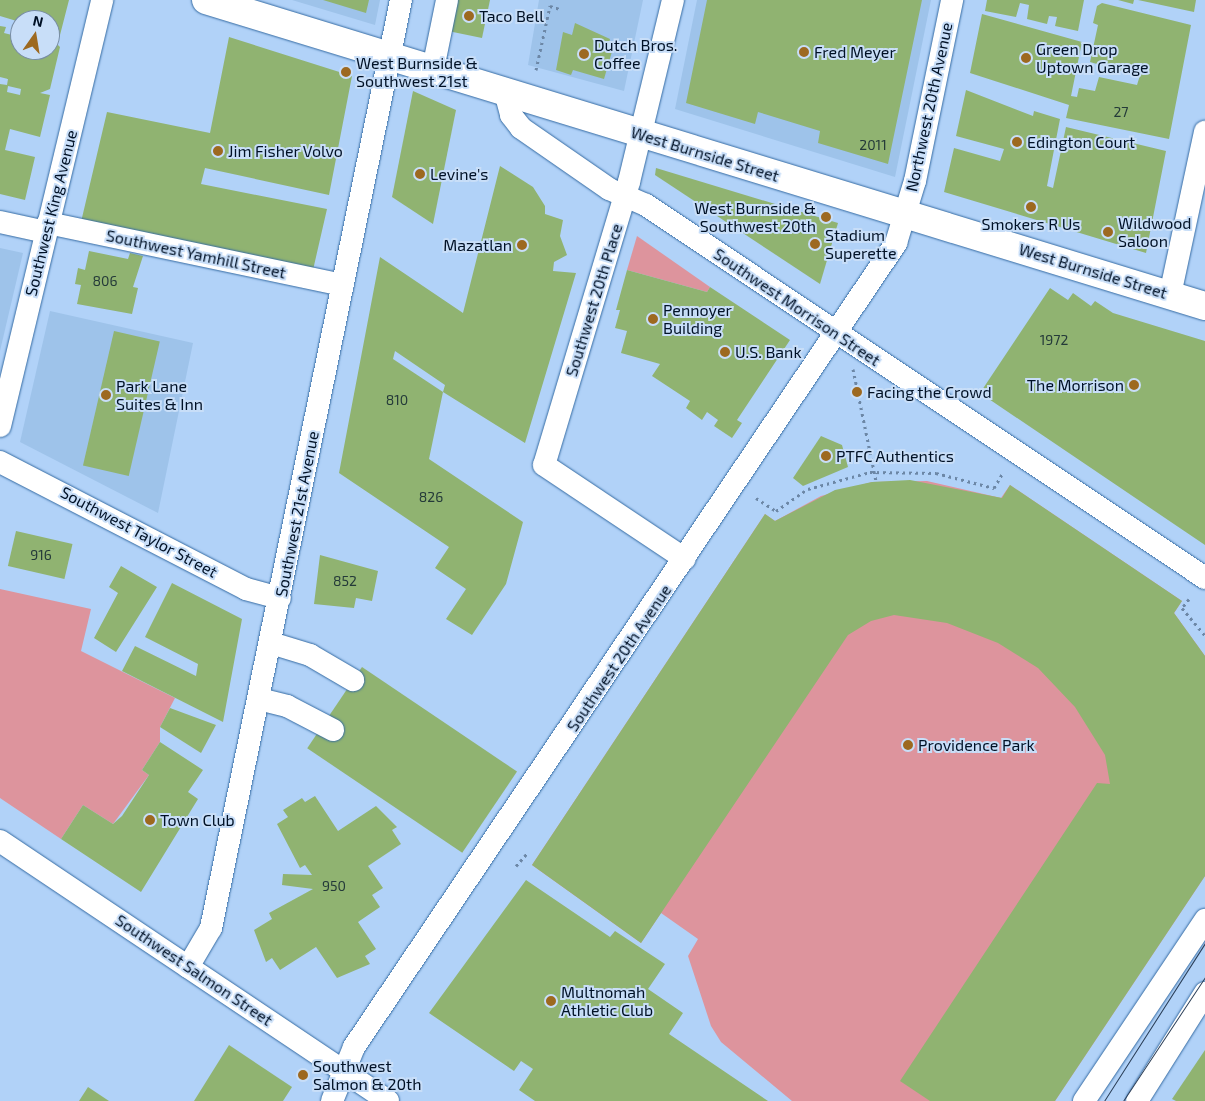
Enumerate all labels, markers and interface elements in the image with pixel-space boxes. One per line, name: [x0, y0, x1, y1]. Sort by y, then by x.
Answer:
place label: Taco Bell: [479, 6, 544, 26]
north arrow: [10, 10, 60, 60]
marker: Taco Bell: [463, 10, 475, 22]
text: N: [31, 11, 45, 30]
street label: Northwest 20th Avenue: [902, 20, 956, 194]
place label: Dutch Bros. Coffee: [594, 35, 678, 73]
place label: Green Drop Uptown Garage: [1036, 39, 1149, 77]
place label: Fred Meyer: [814, 42, 896, 62]
marker: Fred Meyer: [798, 46, 810, 58]
marker: Dutch Bros. Coffee: [578, 48, 590, 60]
marker: Green Drop Uptown Garage: [1020, 52, 1032, 64]
place label: West Burnside & Southwest 21st: [356, 53, 478, 91]
marker: West Burnside & Southwest 21st: [340, 66, 352, 78]
house number: 27: [1113, 104, 1129, 120]
street label: West Burnside Street: [629, 122, 781, 186]
street label: Southwest King Avenue: [21, 128, 81, 298]
place label: Edington Court: [1027, 132, 1135, 152]
marker: Edington Court: [1011, 136, 1023, 148]
house number: 2011: [859, 137, 887, 153]
place label: Jim Fisher Volvo: [228, 141, 344, 161]
marker: Jim Fisher Volvo: [212, 145, 224, 157]
place label: Levine's: [430, 164, 488, 184]
marker: Levine's: [414, 168, 426, 180]
place label: West Burnside & Southwest 20th: [694, 198, 816, 236]
marker: Smokers R Us: [1025, 201, 1037, 213]
marker: West Burnside & Southwest 20th: [820, 211, 832, 223]
place label: Wildwood Saloon: [1118, 213, 1192, 251]
place label: Smokers R Us: [982, 214, 1080, 234]
street label: Southwest 20th Place: [562, 221, 626, 379]
street label: Southwest Yamhill Street: [104, 225, 288, 283]
place label: Stadium Superette: [825, 225, 897, 263]
marker: Wildwood Saloon: [1102, 226, 1114, 238]
place label: Mazatlan: [443, 235, 512, 255]
marker: Stadium Superette: [809, 238, 821, 250]
marker: Mazatlan: [516, 239, 528, 251]
street label: West Burnside Street: [1017, 239, 1169, 303]
street label: Southwest Morrison Street: [710, 244, 884, 370]
house number: 806: [93, 273, 117, 289]
place label: Pennoyer Building: [663, 300, 732, 338]
marker: Pennoyer Building: [647, 313, 659, 325]
house number: 1972: [1040, 332, 1068, 348]
place label: U.S. Bank: [735, 342, 802, 362]
marker: U.S. Bank: [719, 346, 731, 358]
place label: The Morrison: [1027, 375, 1124, 395]
place label: Park Lane Suites & Inn: [116, 376, 203, 414]
marker: The Morrison: [1128, 379, 1140, 391]
place label: Facing the Crowd: [867, 382, 992, 402]
marker: Facing the Crowd: [851, 386, 863, 398]
marker: Park Lane Suites & Inn: [100, 389, 112, 401]
house number: 810: [386, 392, 408, 408]
street label: Southwest 21st Avenue: [271, 429, 323, 599]
place label: PTFC Authentics: [836, 446, 954, 466]
marker: PTFC Authentics: [820, 450, 832, 462]
street label: Southwest Taylor Street: [57, 482, 221, 582]
house number: 826: [419, 489, 443, 505]
house number: 916: [30, 547, 52, 563]
house number: 852: [333, 573, 357, 589]
street label: Southwest 20th Avenue: [563, 581, 675, 735]
place label: Providence Park: [918, 735, 1035, 755]
marker: Providence Park: [902, 739, 914, 751]
place label: Town Club: [160, 810, 235, 830]
marker: Town Club: [144, 814, 156, 826]
house number: 950: [322, 878, 346, 894]
street label: Southwest Salmon Street: [112, 910, 276, 1030]
place label: Multnomah Athletic Club: [561, 982, 653, 1020]
marker: Multnomah Athletic Club: [545, 995, 557, 1007]
place label: Southwest Salmon & 20th: [313, 1056, 421, 1094]
marker: Southwest Salmon & 20th: [297, 1069, 309, 1081]

